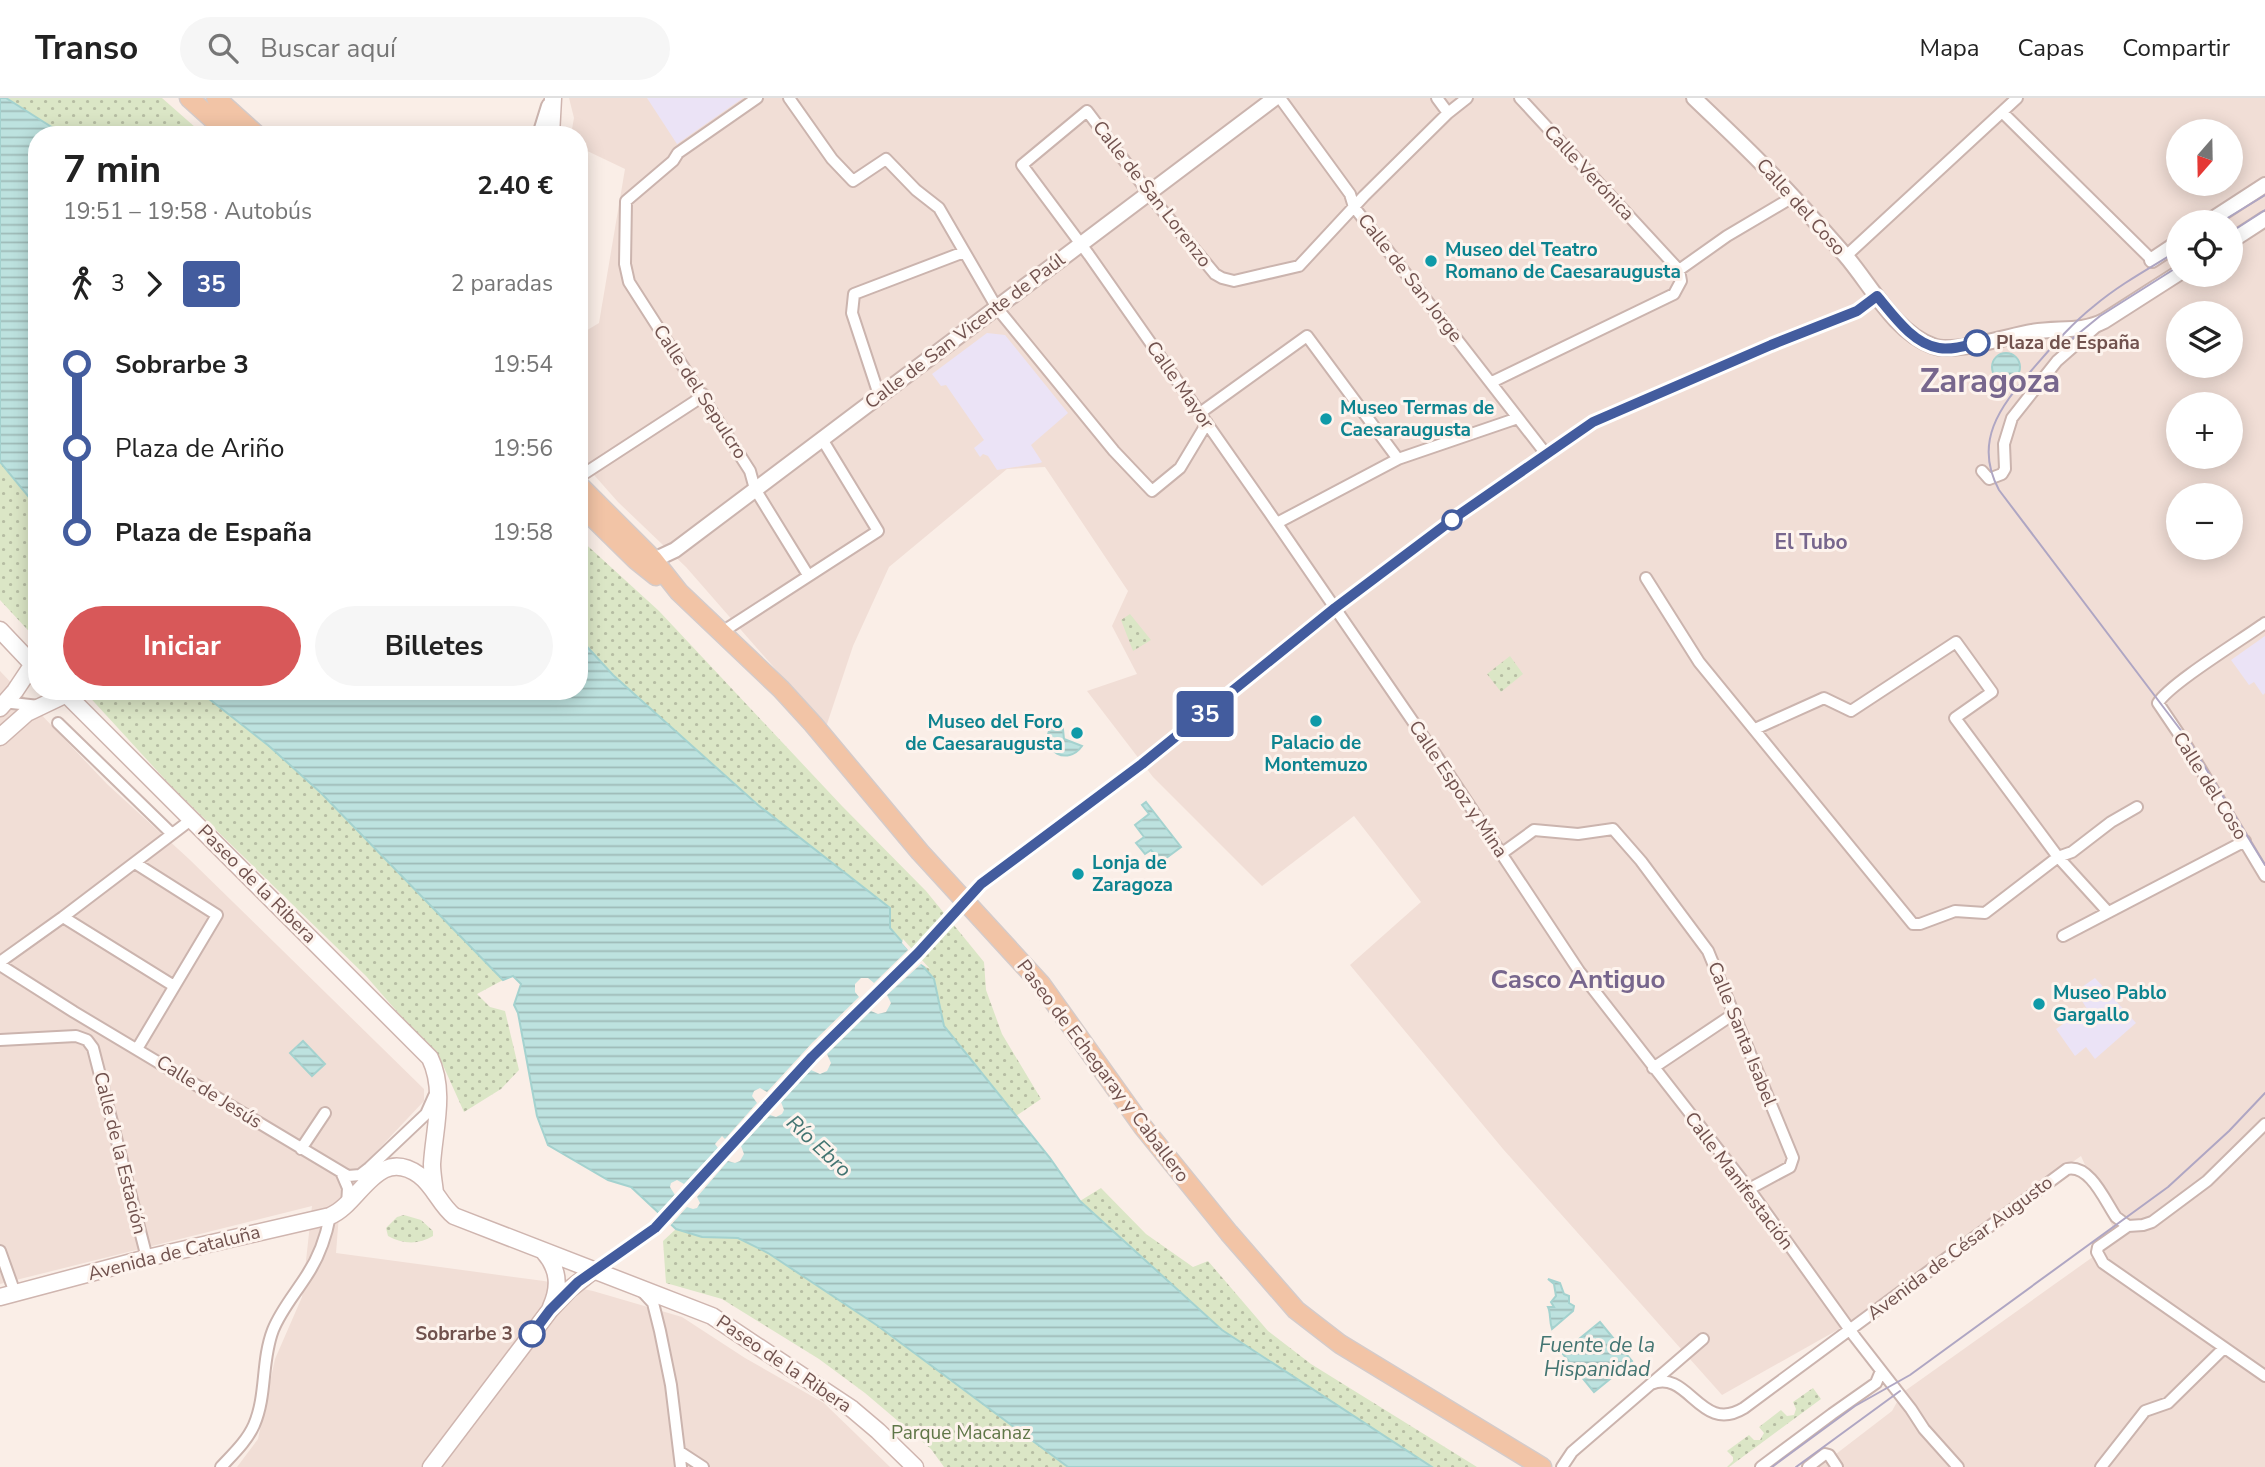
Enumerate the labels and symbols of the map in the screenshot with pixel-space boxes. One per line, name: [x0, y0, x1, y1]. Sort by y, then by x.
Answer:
street label: Calle de San Lorenzo: [1086, 115, 1218, 273]
north arrow: [2166, 119, 2244, 196]
street label: Calle Verónica: [1538, 120, 1640, 226]
street label: Calle del Coso: [1750, 153, 1852, 261]
street label: Calle de San Jorge: [1351, 208, 1469, 348]
place label: Museo del Teatro Romano de Caesaraugusta: [1445, 237, 1681, 285]
street label: Calle de San Vicente de Paúl: [859, 247, 1071, 415]
marker: Museo del Teatro Romano de Caesaraugusta: [1423, 253, 1439, 269]
street label: Calle del Sepulcro: [647, 320, 753, 464]
marker: Plaza de España: [1964, 330, 1990, 356]
place label: Plaza de España: [1996, 330, 2140, 356]
street label: Calle Mayor: [1140, 336, 1220, 434]
district label: Zaragoza: [1920, 359, 2060, 404]
place label: Museo Termas de Caesaraugusta: [1340, 395, 1494, 443]
marker: Museo Termas de Caesaraugusta: [1318, 411, 1334, 427]
unlabelled marker: [1442, 510, 1462, 530]
district label: El Tubo: [1774, 528, 1848, 556]
line badge: 35: [1174, 691, 1236, 737]
place label: Museo del Foro de Caesaraugusta: [905, 709, 1063, 757]
marker: Palacio de Montemuzo: [1308, 713, 1324, 729]
street label: Calle Espoz y Mina: [1402, 715, 1514, 863]
marker: Museo del Foro de Caesaraugusta: [1069, 725, 1085, 741]
street label: Calle del Coso: [2166, 727, 2254, 845]
place label: Palacio de Montemuzo: [1264, 730, 1368, 778]
street label: Paseo de la Ribera: [192, 819, 322, 949]
place label: Lonja de Zaragoza: [1092, 850, 1173, 898]
marker: Lonja de Zaragoza: [1070, 866, 1086, 882]
street label: Paseo de Echegaray y Caballero: [1011, 954, 1195, 1188]
street label: Calle Santa Isabel: [1701, 958, 1783, 1110]
district label: Casco Antiguo: [1490, 962, 1666, 997]
place label: Museo Pablo Gargallo: [2053, 980, 2167, 1028]
marker: Museo Pablo Gargallo: [2031, 996, 2047, 1012]
street label: Calle de Jesús: [151, 1049, 267, 1135]
street label: Calle de la Estación: [87, 1069, 153, 1237]
street label: Calle Manifestación: [1678, 1107, 1800, 1255]
water label: Río Ebro: [780, 1109, 858, 1183]
street label: Avenida de César Augusto: [1862, 1170, 2058, 1326]
street label: Avenida de Cataluña: [85, 1219, 263, 1287]
street label: Paseo de la Ribera: [711, 1309, 857, 1419]
place label: Sobrarbe 3: [415, 1321, 513, 1347]
marker: Sobrarbe 3: [519, 1321, 545, 1347]
water label: Fuente de la Hispanidad: [1539, 1331, 1655, 1383]
park label: Parque Macanaz: [891, 1420, 1031, 1446]

